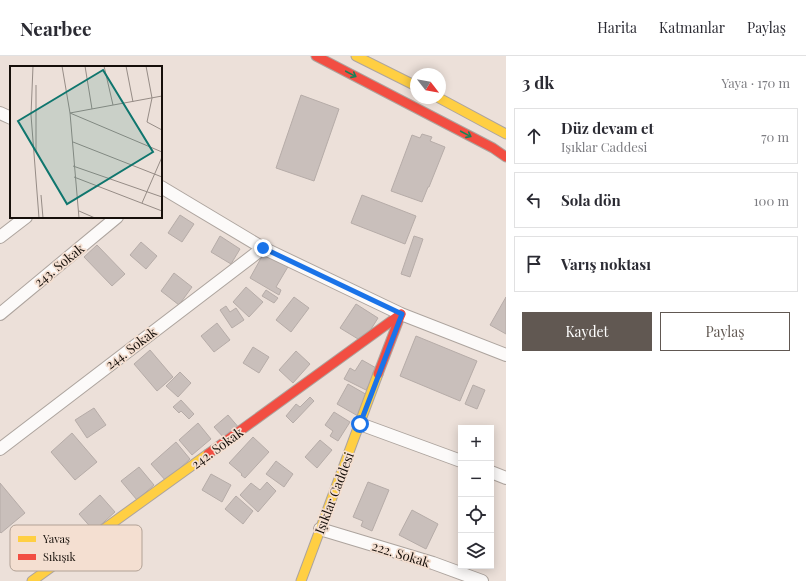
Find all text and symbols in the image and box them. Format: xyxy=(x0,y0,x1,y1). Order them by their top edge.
text: Nearbee xyxy=(20,15,92,41)
text: Harita xyxy=(597,18,637,37)
text: Katmanlar xyxy=(659,18,725,37)
text: Paylaş xyxy=(747,18,786,37)
inset map xyxy=(10,66,162,218)
north arrow xyxy=(410,68,446,104)
one-way arrow xyxy=(345,71,357,78)
text: 3 dk xyxy=(522,71,554,93)
text: Yaya · 170 m xyxy=(721,74,790,91)
text: Düz devam et xyxy=(561,118,654,138)
icon: ahead xyxy=(523,125,545,147)
text: 70 m xyxy=(761,128,789,145)
one-way arrow xyxy=(460,131,472,139)
text: Işıklar Caddesi xyxy=(561,138,647,155)
icon: left xyxy=(523,189,545,211)
text: Sola dön xyxy=(561,190,621,210)
text: 100 m xyxy=(754,192,789,209)
street label: 243. Sokak xyxy=(30,239,88,290)
route end xyxy=(254,239,272,257)
icon: arrive xyxy=(523,253,545,275)
text: Varış noktası xyxy=(561,254,651,274)
button: Kaydet xyxy=(522,312,652,351)
button: Paylaş xyxy=(660,312,790,351)
street label: 244. Sokak xyxy=(102,322,161,373)
route start xyxy=(351,415,369,433)
street label: 242. Sokak xyxy=(187,423,247,472)
map controls xyxy=(458,425,494,569)
button: + xyxy=(458,425,494,461)
street label: Işıklar Caddesi xyxy=(310,449,357,536)
button: − xyxy=(458,461,494,497)
button: locate xyxy=(458,497,494,533)
legend xyxy=(10,525,142,571)
text: Yavaş xyxy=(42,531,70,546)
button: layers xyxy=(458,533,494,569)
street label: 222. Sokak xyxy=(370,537,433,571)
text: Sıkışık xyxy=(43,549,76,564)

